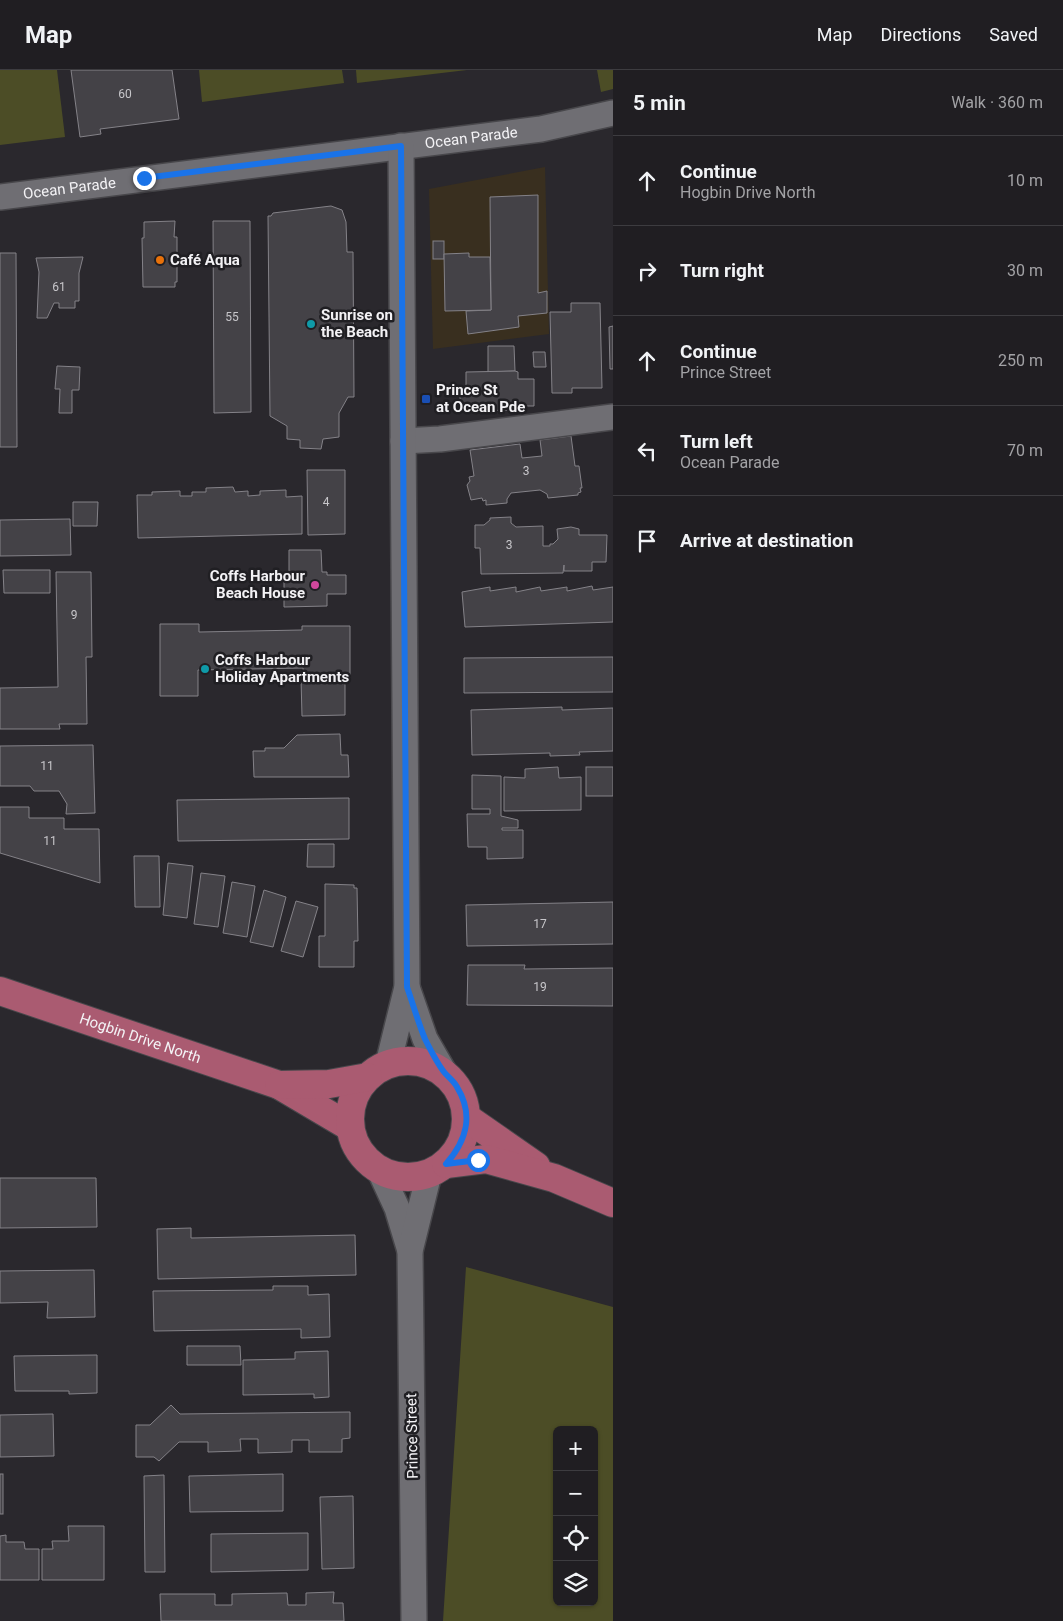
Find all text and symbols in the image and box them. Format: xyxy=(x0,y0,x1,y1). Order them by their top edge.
text: Map xyxy=(25,21,72,49)
text: Map xyxy=(817,24,852,45)
text: Directions xyxy=(880,24,961,45)
text: Saved xyxy=(989,24,1038,45)
house number: 60 xyxy=(118,87,132,101)
text: 5 min xyxy=(633,91,686,115)
text: Walk · 360 m xyxy=(951,93,1043,112)
street label: Ocean Parade xyxy=(424,123,519,153)
text: Continue xyxy=(680,160,757,183)
route end xyxy=(133,167,156,190)
icon: ahead xyxy=(633,167,661,195)
text: 10 m xyxy=(1007,171,1043,190)
street label: Ocean Parade xyxy=(22,174,117,203)
text: Hogbin Drive North xyxy=(680,183,816,202)
place label: Café Aqua xyxy=(170,251,240,269)
marker: Café Aqua xyxy=(154,254,166,266)
icon: right xyxy=(633,257,661,285)
text: Turn right xyxy=(680,259,764,282)
text: 30 m xyxy=(1007,261,1043,280)
house number: 61 xyxy=(52,280,66,294)
place label: Sunrise on the Beach xyxy=(321,306,393,341)
house number: 55 xyxy=(225,310,239,324)
marker: Sunrise on the Beach xyxy=(305,318,317,330)
text: Continue xyxy=(680,340,757,363)
icon: ahead xyxy=(633,347,661,375)
text: 250 m xyxy=(998,351,1043,370)
text: Prince Street xyxy=(680,363,771,382)
place label: Prince St at Ocean Pde xyxy=(436,381,525,416)
marker: Prince St at Ocean Pde xyxy=(420,393,432,405)
text: Turn left xyxy=(680,430,753,453)
icon: left xyxy=(633,437,661,465)
text: 70 m xyxy=(1007,441,1043,460)
text: Ocean Parade xyxy=(680,453,779,472)
house number: 3 xyxy=(523,464,529,478)
house number: 4 xyxy=(323,495,330,509)
icon: arrive xyxy=(633,527,661,555)
text: Arrive at destination xyxy=(680,529,853,552)
house number: 3 xyxy=(506,538,512,552)
place label: Coffs Harbour Beach House xyxy=(210,567,305,602)
marker: Coffs Harbour Beach House xyxy=(309,579,321,591)
house number: 9 xyxy=(71,608,77,622)
place label: Coffs Harbour Holiday Apartments xyxy=(215,651,349,686)
marker: Coffs Harbour Holiday Apartments xyxy=(199,663,211,675)
house number: 11 xyxy=(40,759,54,773)
house number: 11 xyxy=(43,834,57,848)
house number: 17 xyxy=(533,917,547,931)
house number: 19 xyxy=(533,980,547,994)
street label: Hogbin Drive North xyxy=(77,1009,203,1067)
route start xyxy=(467,1149,490,1172)
street label: Prince Street xyxy=(402,1393,422,1479)
map controls xyxy=(553,1426,598,1606)
button: + xyxy=(553,1426,598,1471)
button: − xyxy=(553,1471,598,1516)
button: locate xyxy=(553,1516,598,1561)
button: layers xyxy=(553,1561,598,1606)

